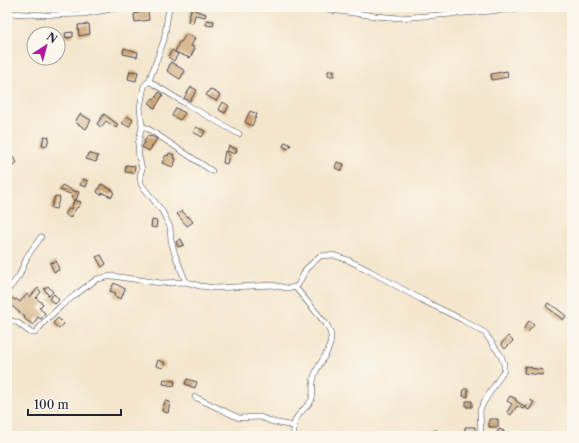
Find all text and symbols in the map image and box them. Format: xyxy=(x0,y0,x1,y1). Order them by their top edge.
north arrow xyxy=(26,26,66,66)
text: N xyxy=(44,29,60,47)
scale bar xyxy=(28,391,121,417)
text: 100 m xyxy=(34,397,69,412)

